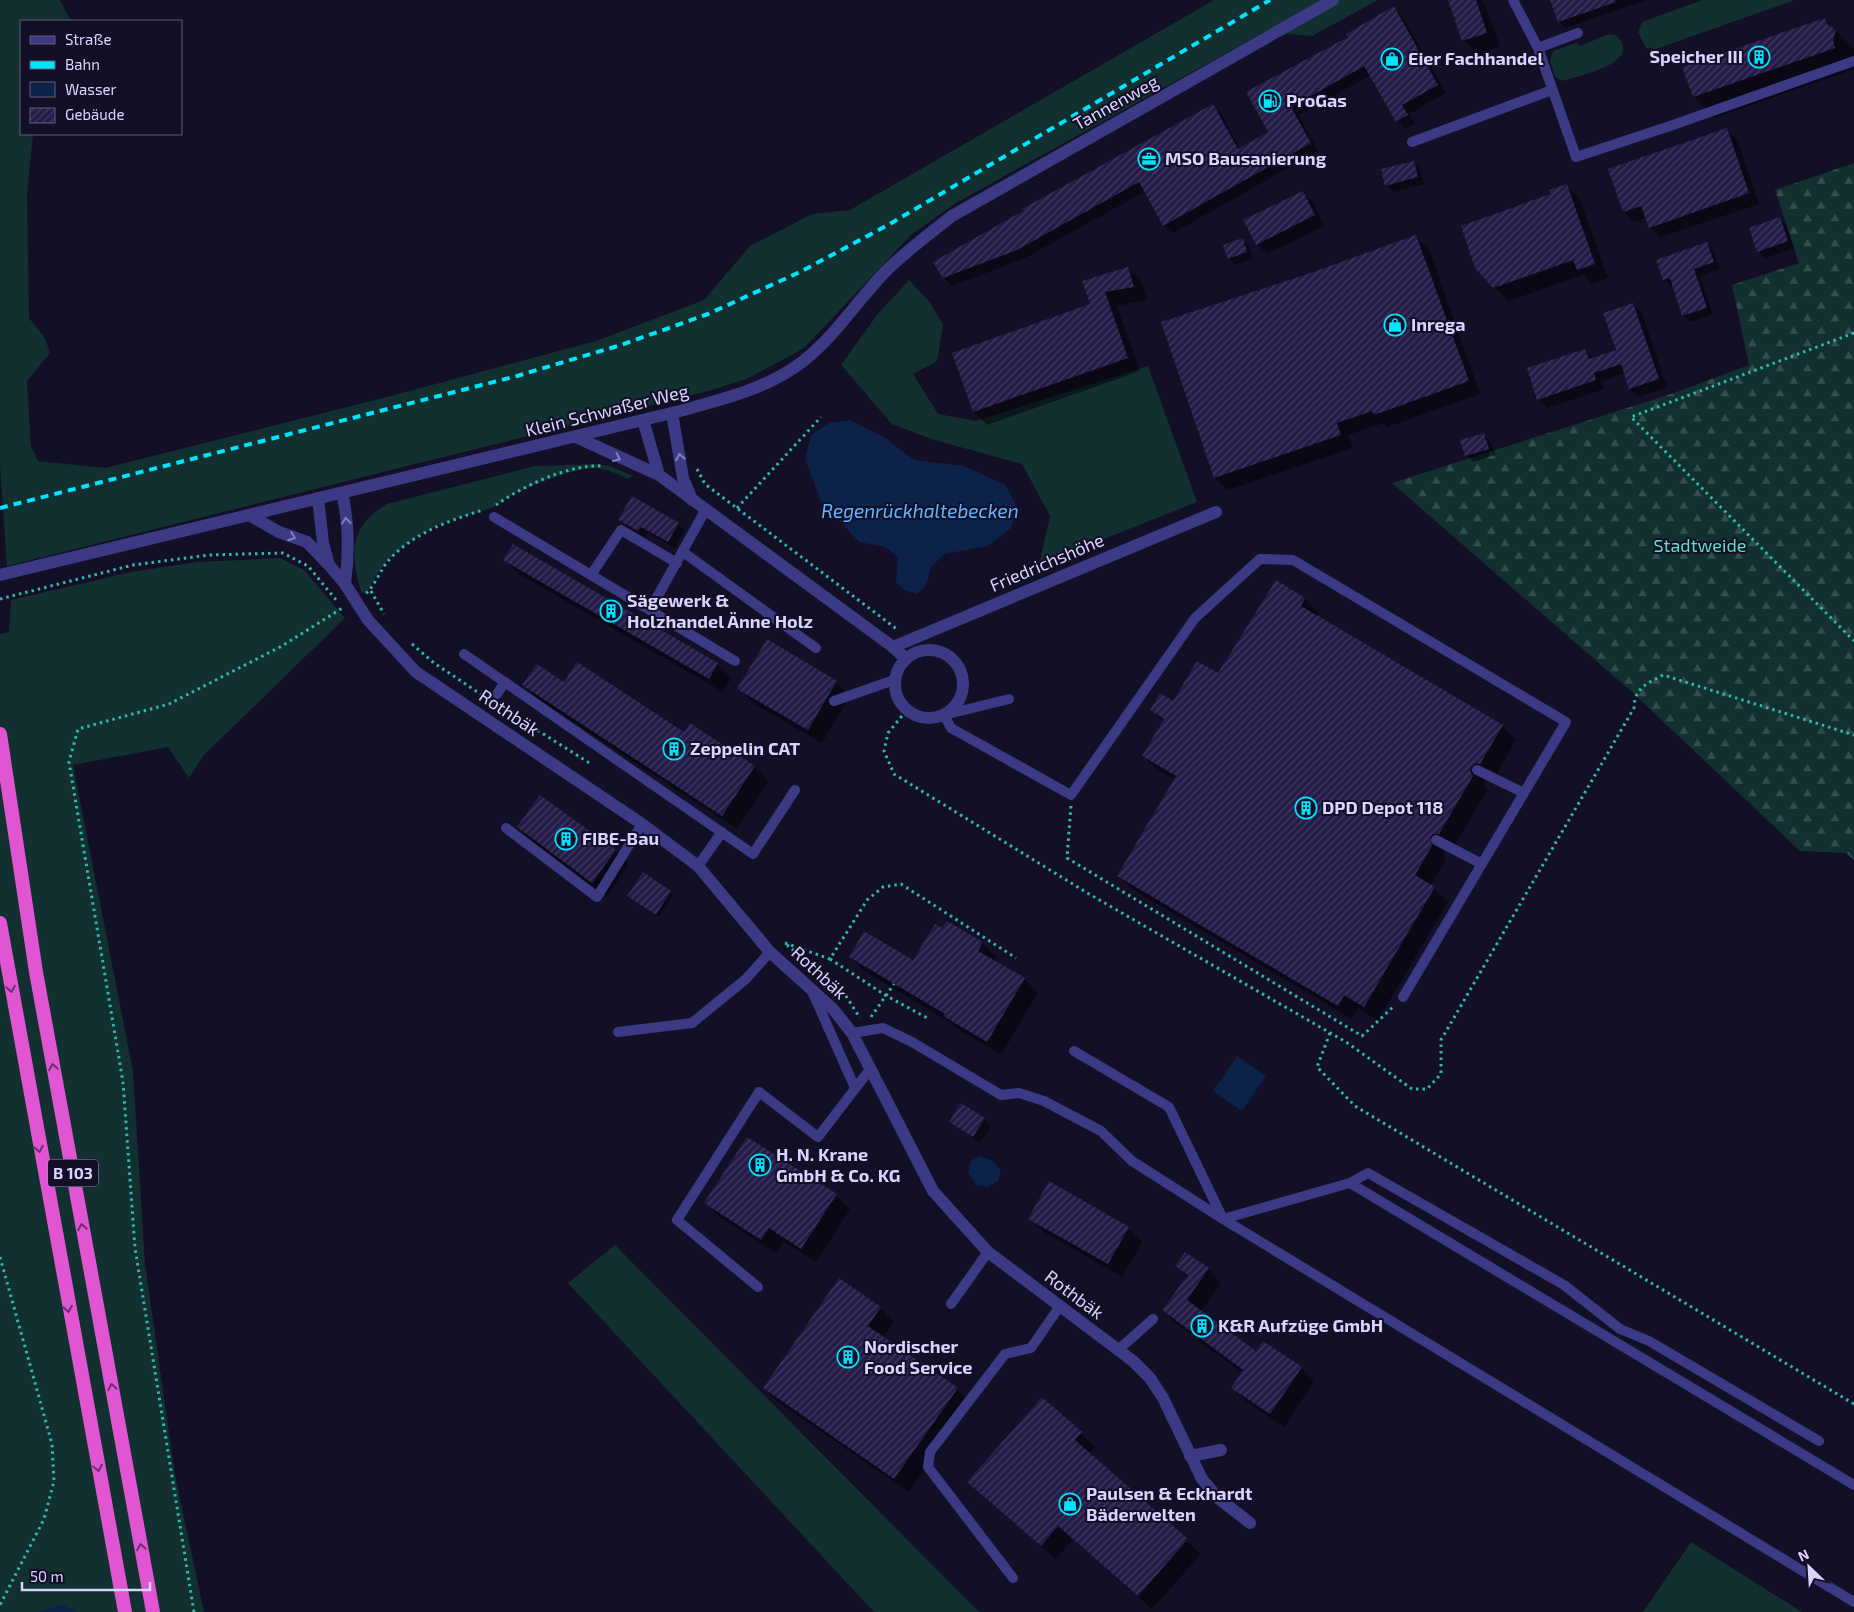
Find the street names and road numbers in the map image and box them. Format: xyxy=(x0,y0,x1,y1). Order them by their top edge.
street label: Tannenweg xyxy=(1069,70,1162,135)
street label: Klein Schwaßer Weg xyxy=(523,379,691,441)
street label: Friedrichshöhe xyxy=(986,528,1107,596)
street label: Rothbäk xyxy=(475,684,544,740)
street label: Rothbäk xyxy=(787,941,852,1003)
road number: B 103 xyxy=(48,1160,98,1186)
street label: Rothbäk xyxy=(1041,1265,1108,1323)

